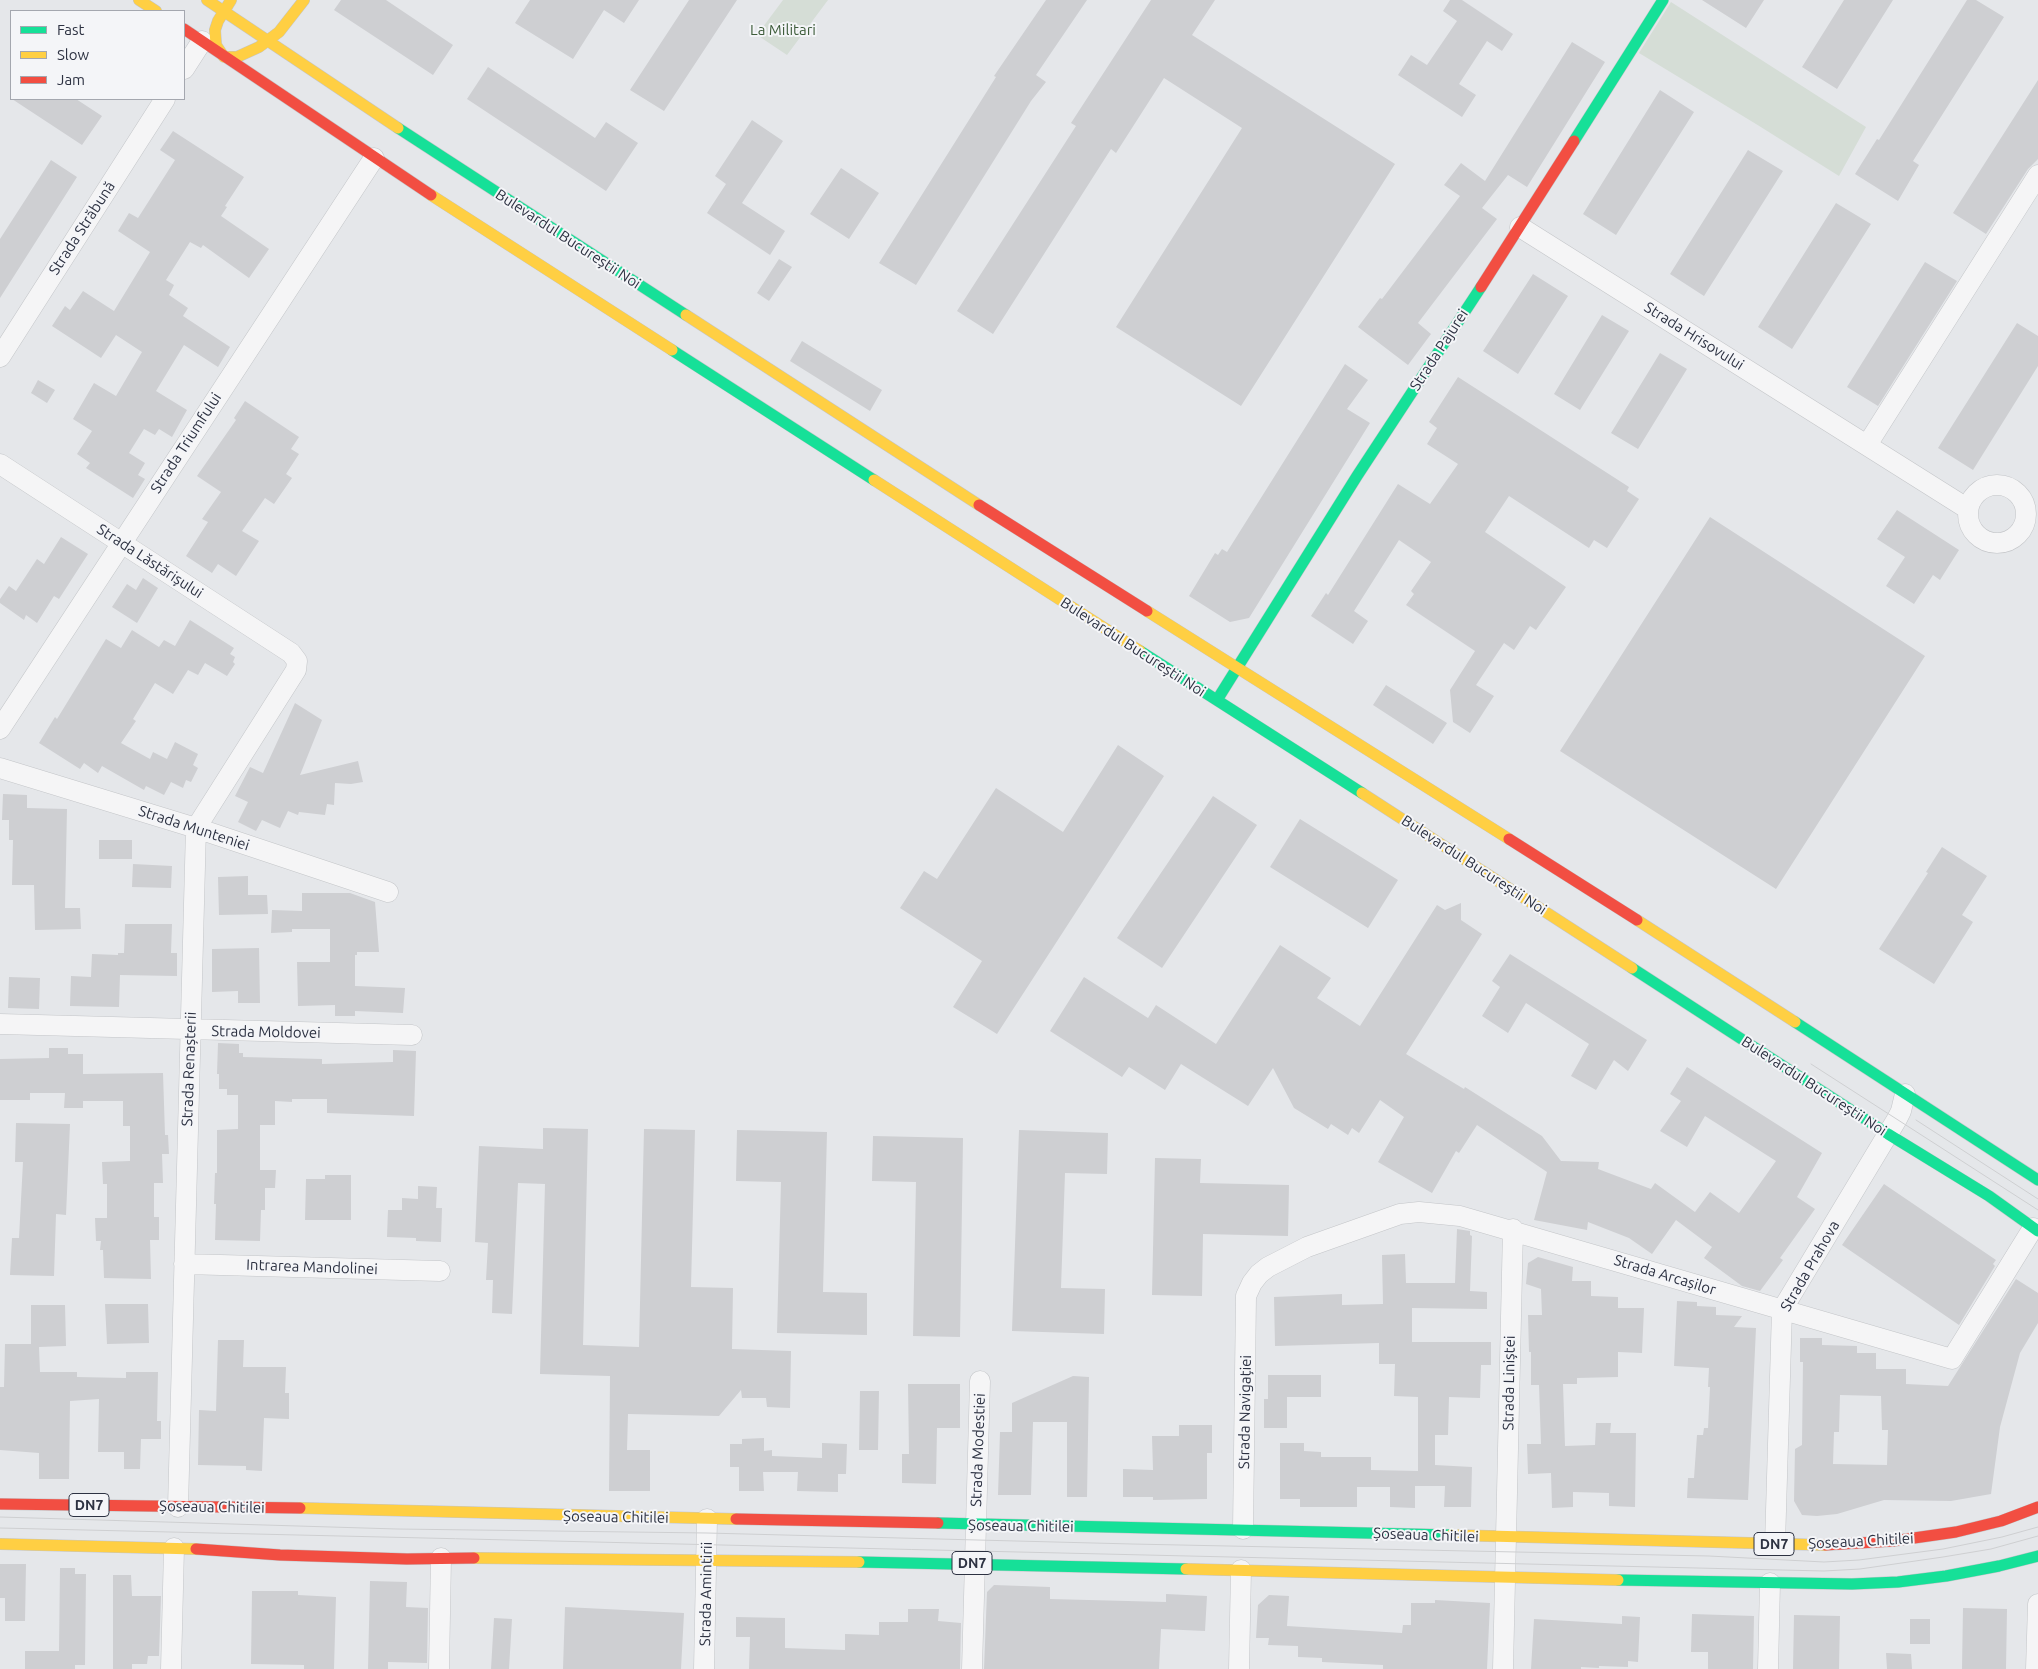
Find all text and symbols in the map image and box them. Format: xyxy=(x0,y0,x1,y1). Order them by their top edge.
legend xyxy=(10,10,185,100)
text: Fast xyxy=(57,21,84,38)
park label: La Militari xyxy=(750,21,816,39)
text: Slow xyxy=(57,46,89,63)
text: Jam xyxy=(57,71,85,88)
street label: Strada Străbună xyxy=(45,178,119,278)
street label: Bulevardul Bucureștii Noi xyxy=(492,185,644,293)
street label: Strada Hrisovului xyxy=(1641,298,1747,374)
street label: Strada Pajurei xyxy=(1406,306,1472,394)
street label: Strada Triumfului xyxy=(147,389,225,497)
street label: Strada Lăstărișului xyxy=(94,520,206,602)
street label: Bulevardul Bucureștii Noi xyxy=(1057,593,1209,701)
street label: Strada Munteniei xyxy=(136,802,252,854)
street label: Bulevardul Bucureștii Noi xyxy=(1398,811,1550,919)
street label: Strada Renașterii xyxy=(178,1011,200,1127)
street label: Strada Moldovei xyxy=(211,1022,321,1042)
street label: Bulevardul Bucureștii Noi xyxy=(1738,1032,1890,1140)
street label: Strada Prahova xyxy=(1777,1217,1843,1315)
street label: Strada Arcașilor xyxy=(1612,1251,1718,1299)
street label: Intrarea Mandolinei xyxy=(246,1256,378,1278)
street label: Strada Liniștei xyxy=(1499,1335,1519,1431)
street label: Strada Navigației xyxy=(1235,1355,1255,1469)
street label: Strada Modestiei xyxy=(967,1393,989,1507)
road number: DN7 xyxy=(69,1494,109,1516)
street label: Șoseaua Chitilei xyxy=(159,1497,265,1517)
street label: Șoseaua Chitilei xyxy=(563,1507,669,1527)
street label: Șoseaua Chitilei xyxy=(968,1516,1074,1536)
street label: Șoseaua Chitilei xyxy=(1373,1524,1479,1546)
street label: Șoseaua Chitilei xyxy=(1808,1529,1914,1553)
road number: DN7 xyxy=(1754,1532,1794,1556)
street label: Strada Amintirii xyxy=(696,1542,716,1646)
road number: DN7 xyxy=(952,1552,992,1575)

